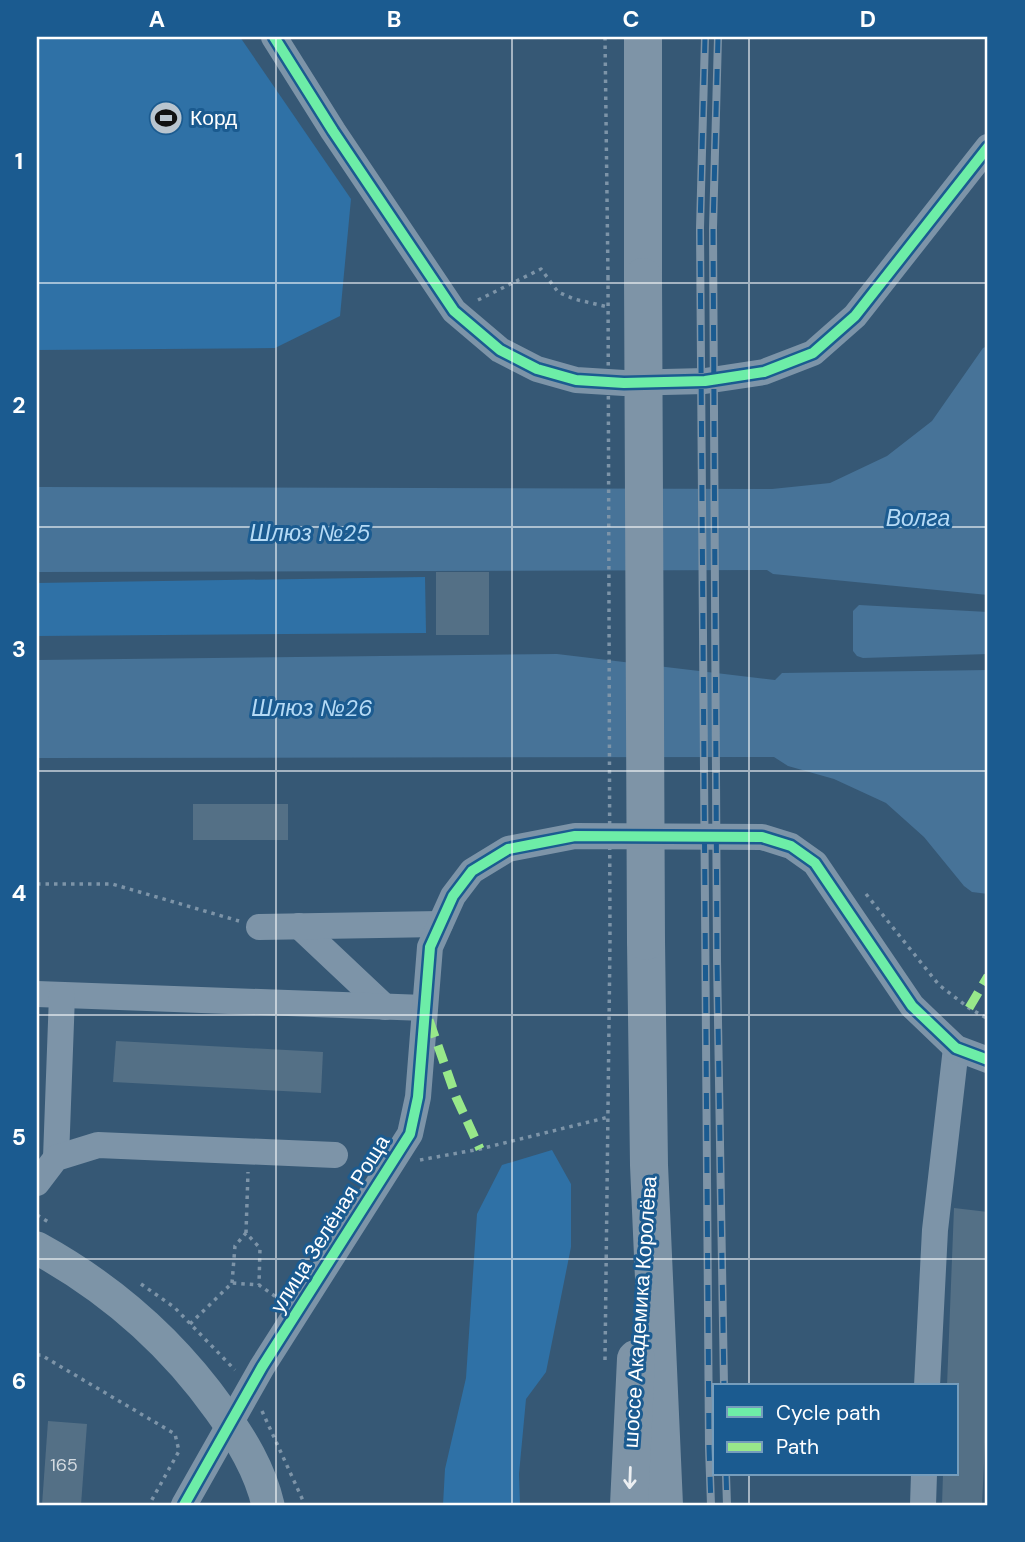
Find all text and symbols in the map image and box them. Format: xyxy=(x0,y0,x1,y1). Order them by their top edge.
text: A xyxy=(149,4,165,34)
text: B xyxy=(387,4,401,34)
text: C xyxy=(623,4,639,34)
text: D xyxy=(860,4,876,34)
sports icon: Корд xyxy=(147,99,185,137)
place label: Корд xyxy=(190,104,237,132)
text: 1 xyxy=(15,146,23,176)
text: 2 xyxy=(12,390,26,420)
water label: Волга xyxy=(886,503,950,533)
water label: Шлюз №25 xyxy=(250,518,370,548)
text: 3 xyxy=(12,634,26,664)
water label: Шлюз №26 xyxy=(251,693,373,723)
text: 4 xyxy=(12,878,27,908)
text: 5 xyxy=(12,1122,26,1152)
street label: улица Зелёная Роща xyxy=(264,1129,396,1318)
street label: шоссе Академика Королёва xyxy=(617,1175,663,1449)
text: 6 xyxy=(12,1366,26,1396)
legend xyxy=(713,1384,958,1476)
text: Cycle path xyxy=(776,1399,881,1427)
text: Path xyxy=(776,1433,819,1461)
house number: 165 xyxy=(50,1453,78,1477)
one-way arrow xyxy=(623,1466,637,1489)

